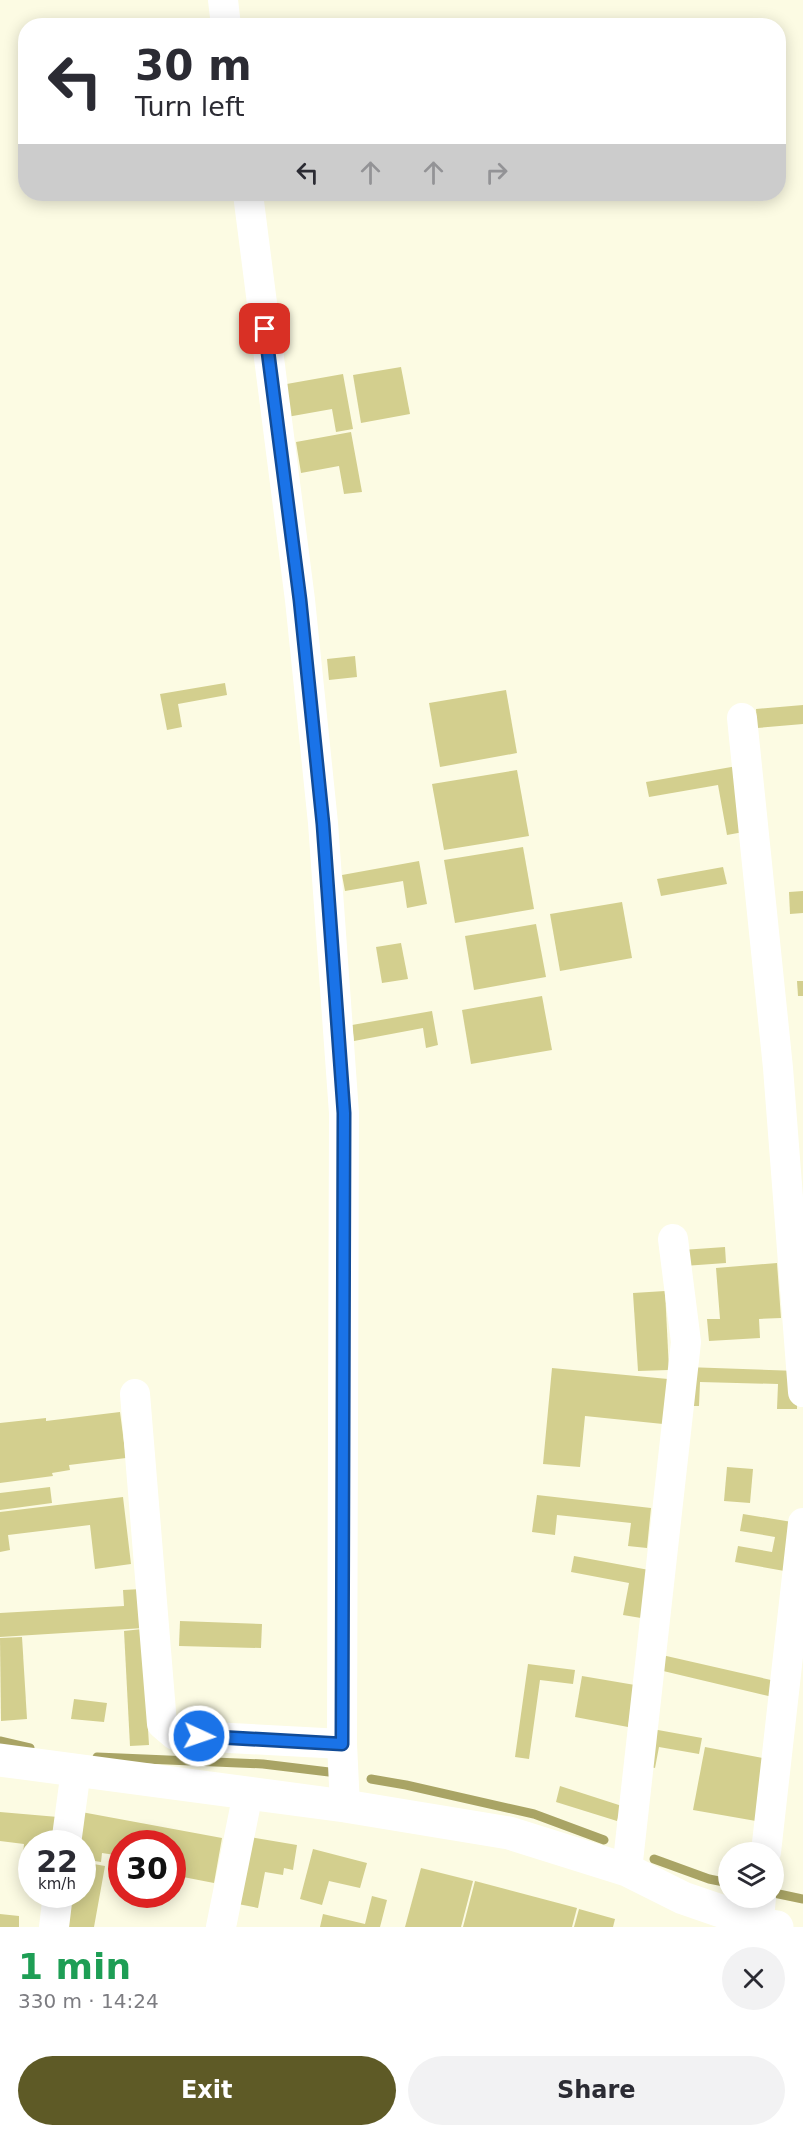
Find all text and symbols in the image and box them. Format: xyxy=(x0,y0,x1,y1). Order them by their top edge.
text: 30 m xyxy=(135,41,252,90)
icon: left xyxy=(36,42,114,120)
text: Turn left xyxy=(135,91,245,122)
icon: left xyxy=(291,156,324,189)
icon: ahead xyxy=(354,156,387,189)
icon: ahead xyxy=(417,156,450,189)
icon: right xyxy=(480,156,513,189)
pin xyxy=(239,303,290,354)
icon: arrive xyxy=(248,312,281,345)
position arrow xyxy=(167,1704,231,1768)
speed limit sign: 30 xyxy=(108,1830,186,1908)
map controls xyxy=(718,1842,784,1908)
button: layers xyxy=(718,1842,784,1908)
text: 22 xyxy=(36,1844,78,1879)
text: km/h xyxy=(38,1875,76,1893)
text: 1 min xyxy=(18,1946,131,1987)
button: close xyxy=(722,1947,785,2010)
text: 330 m · 14:24 xyxy=(18,1989,159,2013)
button: Exit xyxy=(18,2056,396,2125)
button: Share xyxy=(408,2056,785,2125)

